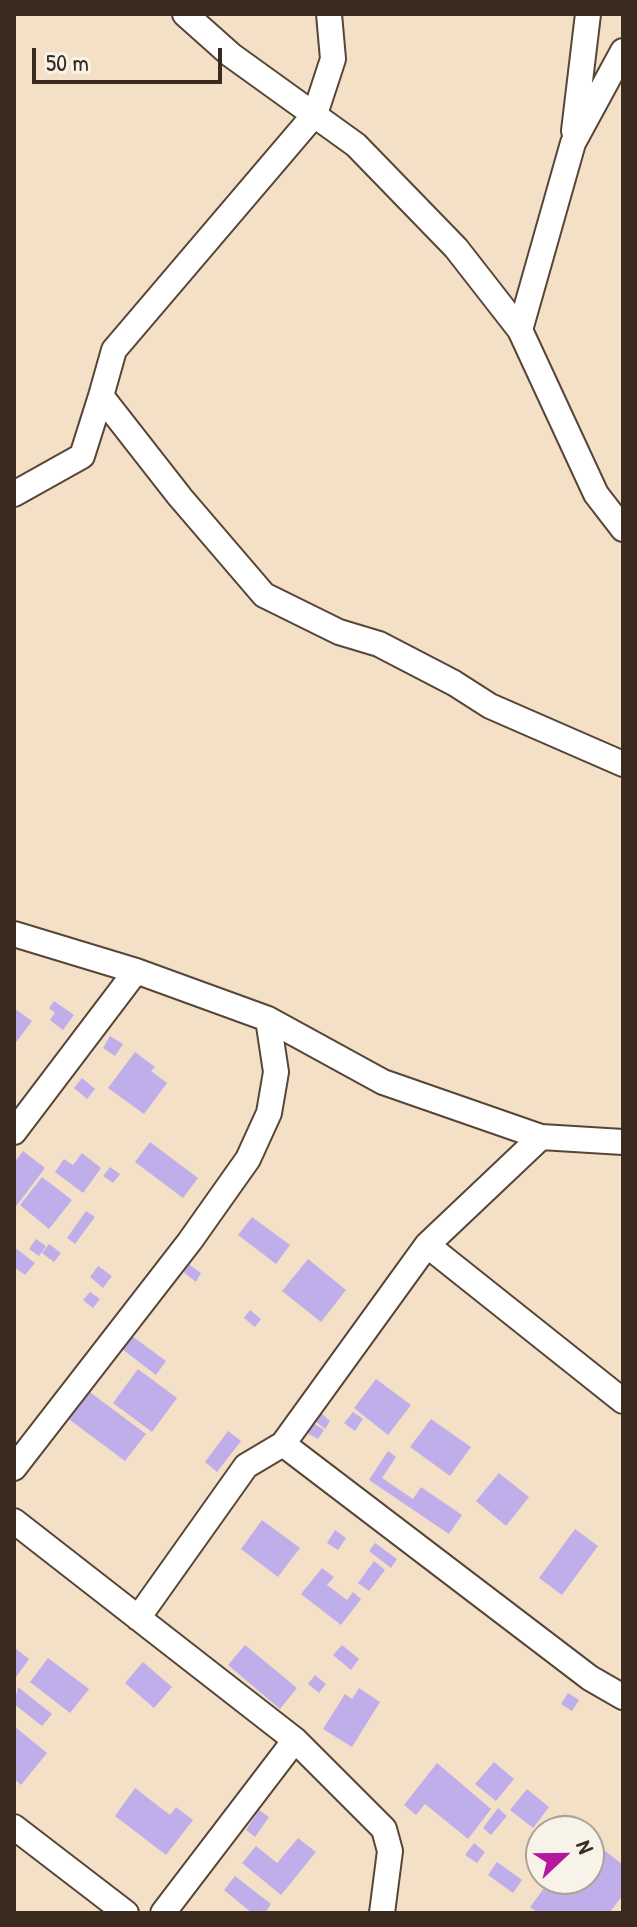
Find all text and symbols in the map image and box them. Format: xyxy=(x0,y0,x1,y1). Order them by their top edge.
scale bar xyxy=(36,32,226,82)
text: 50 m xyxy=(46,46,89,78)
north arrow xyxy=(525,1815,605,1895)
text: N xyxy=(569,1836,602,1858)

